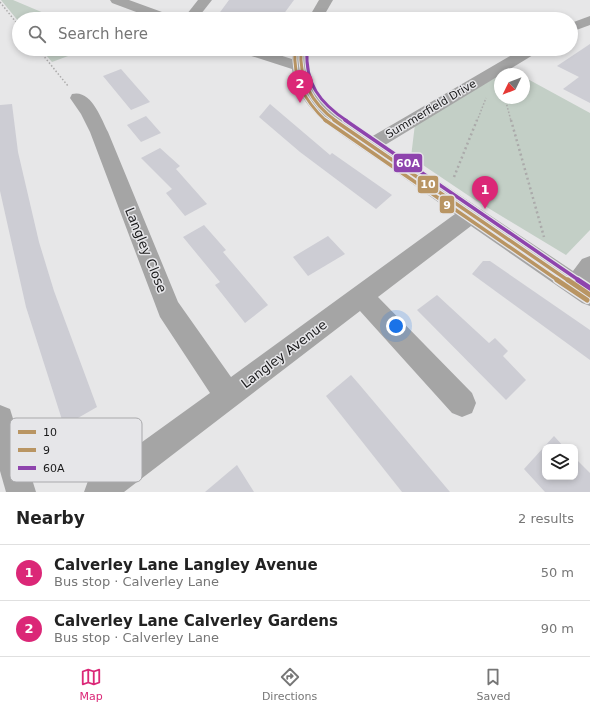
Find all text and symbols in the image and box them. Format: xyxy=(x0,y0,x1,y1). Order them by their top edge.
search box xyxy=(12,12,578,56)
icon: search xyxy=(26,23,48,45)
text: Search here xyxy=(58,25,148,43)
north arrow xyxy=(494,68,530,104)
pin: 2 xyxy=(287,70,313,103)
street label: Summerfield Drive xyxy=(383,77,479,141)
line badge: 60A xyxy=(393,153,423,173)
text: 60A xyxy=(396,157,420,170)
line badge: 10 xyxy=(417,175,439,194)
pin: 1 xyxy=(472,176,498,209)
text: 10 xyxy=(420,178,436,191)
line badge: 9 xyxy=(439,195,455,214)
text: 9 xyxy=(443,199,451,212)
street label: Langley Close xyxy=(122,205,170,295)
your location xyxy=(386,316,406,336)
street label: Langley Avenue xyxy=(238,317,330,391)
legend xyxy=(10,418,142,482)
text: 10 xyxy=(43,426,57,439)
text: 9 xyxy=(43,444,50,457)
map controls xyxy=(542,444,578,480)
button: layers xyxy=(542,444,578,480)
text: 60A xyxy=(43,462,65,475)
text: Nearby xyxy=(16,508,85,528)
text: 2 results xyxy=(518,511,574,526)
text: Calverley Lane Langley Avenue xyxy=(54,556,318,574)
text: 1 xyxy=(24,565,34,580)
text: 50 m xyxy=(541,565,574,580)
text: Bus stop · Calverley Lane xyxy=(54,574,219,589)
text: Calverley Lane Calverley Gardens xyxy=(54,612,338,630)
text: 2 xyxy=(24,621,34,636)
text: 90 m xyxy=(541,621,574,636)
text: Bus stop · Calverley Lane xyxy=(54,630,219,645)
tab: Map xyxy=(80,666,103,703)
tab: Directions xyxy=(262,666,317,703)
tab: Saved xyxy=(476,666,510,703)

